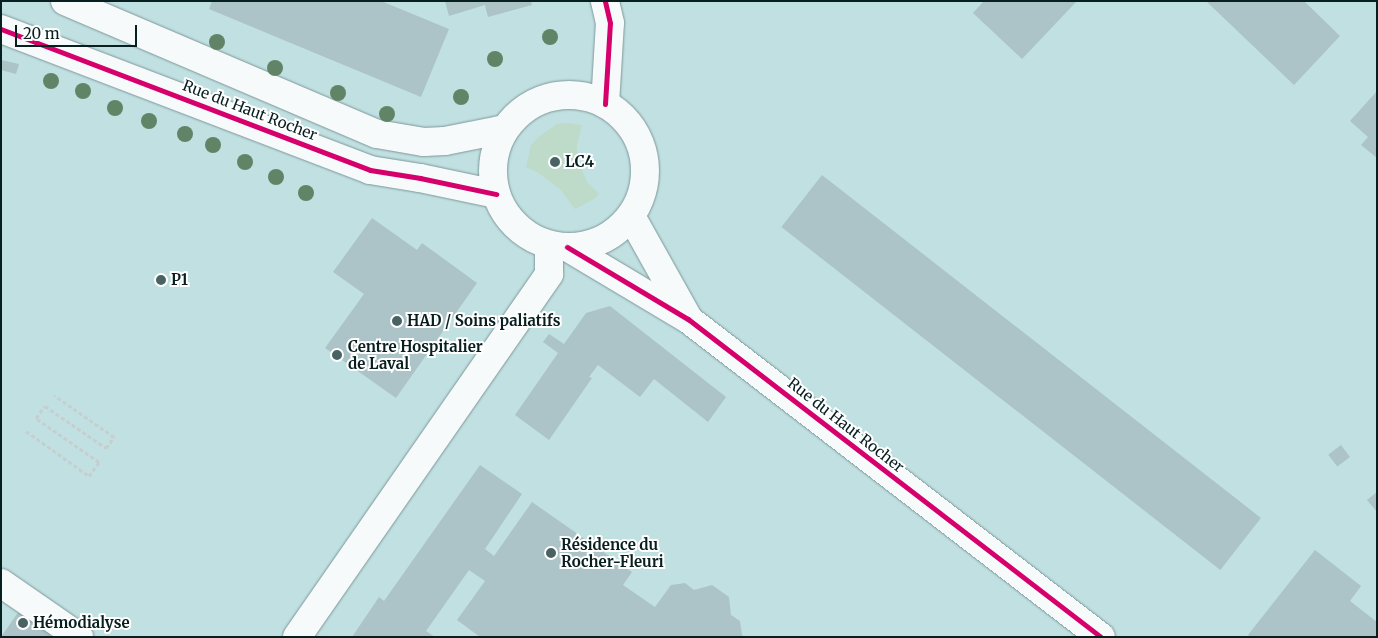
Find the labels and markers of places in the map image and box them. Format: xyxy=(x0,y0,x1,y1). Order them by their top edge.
place label: LC4 xyxy=(565,153,594,171)
marker: LC4 xyxy=(549,156,561,168)
place label: P1 xyxy=(171,271,188,289)
marker: P1 xyxy=(155,274,167,286)
place label: HAD / Soins paliatifs xyxy=(407,312,560,330)
marker: HAD / Soins paliatifs xyxy=(391,315,403,327)
place label: Centre Hospitalier de Laval xyxy=(348,337,483,372)
marker: Centre Hospitalier de Laval xyxy=(330,348,344,362)
place label: Résidence du Rocher-Fleuri xyxy=(561,535,664,570)
marker: Résidence du Rocher-Fleuri xyxy=(545,547,557,559)
place label: Hémodialyse xyxy=(33,614,130,632)
marker: Hémodialyse xyxy=(17,617,29,629)

